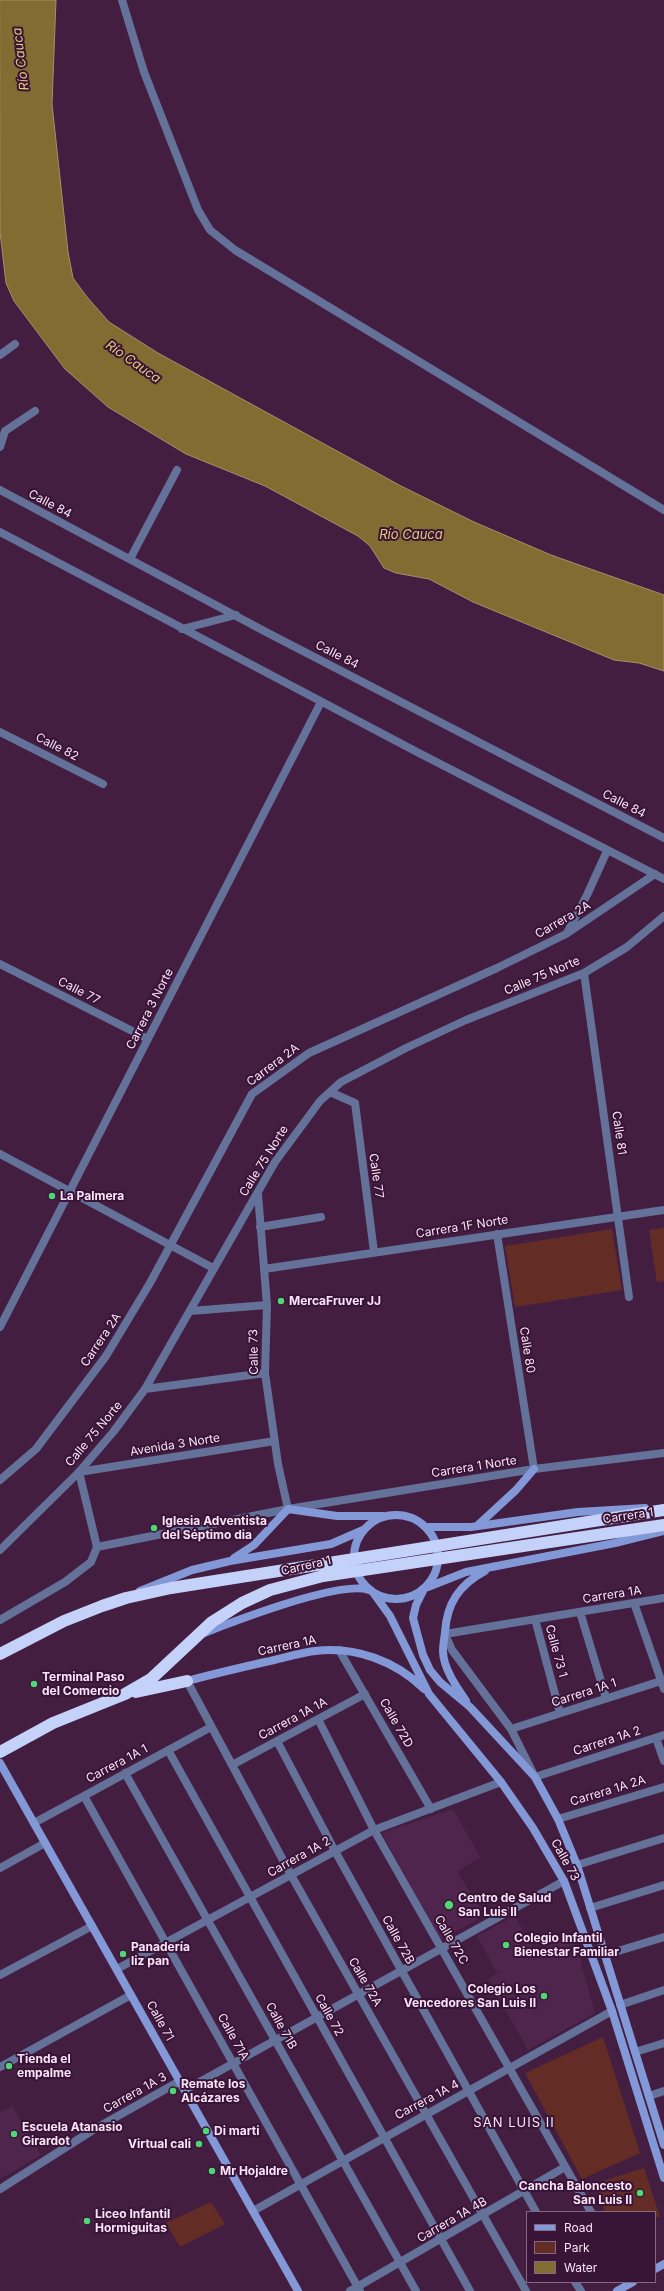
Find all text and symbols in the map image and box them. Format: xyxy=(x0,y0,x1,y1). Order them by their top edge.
water label: Río Cauca xyxy=(9,27,33,91)
water label: Río Cauca xyxy=(102,337,164,387)
street label: Calle 84 xyxy=(26,487,74,521)
water label: Río Cauca xyxy=(379,527,443,543)
street label: Calle 84 xyxy=(313,638,361,672)
street label: Calle 82 xyxy=(33,730,81,764)
street label: Calle 84 xyxy=(600,787,648,821)
street label: Carrera 2A xyxy=(533,898,593,942)
street label: Calle 75 Norte xyxy=(502,954,582,998)
street label: Carrera 3 Norte xyxy=(123,966,177,1052)
street label: Calle 77 xyxy=(55,974,103,1008)
street label: Carrera 2A xyxy=(244,1041,302,1089)
street label: Calle 81 xyxy=(609,1110,629,1156)
street label: Calle 75 Norte xyxy=(236,1123,292,1199)
street label: Calle 77 xyxy=(366,1152,386,1200)
place label: La Palmera xyxy=(60,1189,124,1203)
marker: La Palmera xyxy=(47,1191,57,1201)
street label: Carrera 1F Norte xyxy=(415,1213,509,1241)
place label: MercaFruver JJ xyxy=(289,1294,381,1308)
marker: MercaFruver JJ xyxy=(276,1296,286,1306)
street label: Carrera 2A xyxy=(78,1310,124,1370)
street label: Calle 80 xyxy=(516,1326,538,1374)
street label: Calle 73 xyxy=(246,1329,262,1375)
street label: Calle 75 Norte xyxy=(63,1398,125,1470)
street label: Avenida 3 Norte xyxy=(129,1431,221,1459)
street label: Carrera 1 Norte xyxy=(430,1453,518,1481)
street label: Carrera 1 xyxy=(602,1505,654,1527)
place label: Iglesia Adventista del Séptimo dia xyxy=(162,1514,267,1542)
marker: Iglesia Adventista del Séptimo dia xyxy=(149,1523,159,1533)
street label: Carrera 1 xyxy=(280,1553,332,1579)
street label: Carrera 1A xyxy=(582,1583,642,1607)
street label: Calle 73 1 xyxy=(542,1623,570,1679)
street label: Carrera 1A xyxy=(256,1633,318,1659)
place label: Terminal Paso del Comercio xyxy=(42,1670,125,1698)
street label: Carrera 1A 1 xyxy=(550,1676,618,1710)
marker: Terminal Paso del Comercio xyxy=(29,1679,39,1689)
street label: Carrera 1A 1A xyxy=(256,1695,330,1743)
street label: Calle 72D xyxy=(376,1696,416,1750)
street label: Carrera 1A 2 xyxy=(571,1723,643,1759)
street label: Carrera 1A 1 xyxy=(84,1742,150,1786)
street label: Carrera 1A 2A xyxy=(568,1773,648,1809)
street label: Carrera 1A 2 xyxy=(265,1834,333,1880)
street label: Calle 73 xyxy=(548,1837,582,1883)
place label: Centro de Salud San Luis II xyxy=(458,1891,551,1919)
marker: Centro de Salud San Luis II xyxy=(443,1899,455,1911)
street label: Calle 72B xyxy=(379,1913,417,1967)
street label: Calle 72C xyxy=(431,1913,471,1967)
place label: Colegio Infantil Bienestar Familiar xyxy=(514,1931,619,1959)
place label: Panadería liz pan xyxy=(131,1940,190,1968)
marker: Colegio Infantil Bienestar Familiar xyxy=(501,1940,511,1950)
marker: Panadería liz pan xyxy=(118,1949,128,1959)
street label: Calle 72A xyxy=(345,1955,385,2009)
place label: Colegio Los Vencedores San Luis II xyxy=(404,1982,536,2010)
street label: Calle 72 xyxy=(312,1991,346,2039)
marker: Colegio Los Vencedores San Luis II xyxy=(539,1991,549,2001)
street label: Calle 71 xyxy=(143,1999,177,2043)
street label: Calle 71B xyxy=(262,2000,300,2052)
street label: Calle 71A xyxy=(214,2011,252,2063)
place label: Tienda el empalme xyxy=(17,2052,71,2080)
marker: Tienda el empalme xyxy=(4,2061,14,2071)
street label: Carrera 1A 3 xyxy=(101,2070,169,2116)
place label: Remate los Alcázares xyxy=(181,2077,245,2105)
street label: Carrera 1A 4 xyxy=(393,2077,461,2123)
marker: Remate los Alcázares xyxy=(168,2086,178,2096)
district label: SAN LUIS II xyxy=(473,2115,555,2131)
place label: Escuela Atanasio Girardot xyxy=(22,2120,123,2148)
place label: Di marti xyxy=(214,2124,259,2138)
marker: Di marti xyxy=(201,2126,211,2136)
marker: Escuela Atanasio Girardot xyxy=(9,2129,19,2139)
place label: Virtual cali xyxy=(128,2137,191,2151)
marker: Virtual cali xyxy=(194,2139,204,2149)
place label: Mr Hojaldre xyxy=(220,2164,288,2178)
marker: Mr Hojaldre xyxy=(207,2166,217,2176)
place label: Cancha Baloncesto San Luis II xyxy=(519,2179,632,2207)
marker: Cancha Baloncesto San Luis II xyxy=(635,2188,645,2198)
street label: Carrera 1A 4B xyxy=(414,2194,490,2246)
place label: Liceo Infantil Hormiguitas xyxy=(95,2207,170,2235)
legend xyxy=(526,2211,656,2283)
marker: Liceo Infantil Hormiguitas xyxy=(82,2216,92,2226)
text: Road xyxy=(564,2220,593,2235)
text: Park xyxy=(564,2240,590,2255)
text: Water xyxy=(564,2260,597,2275)

